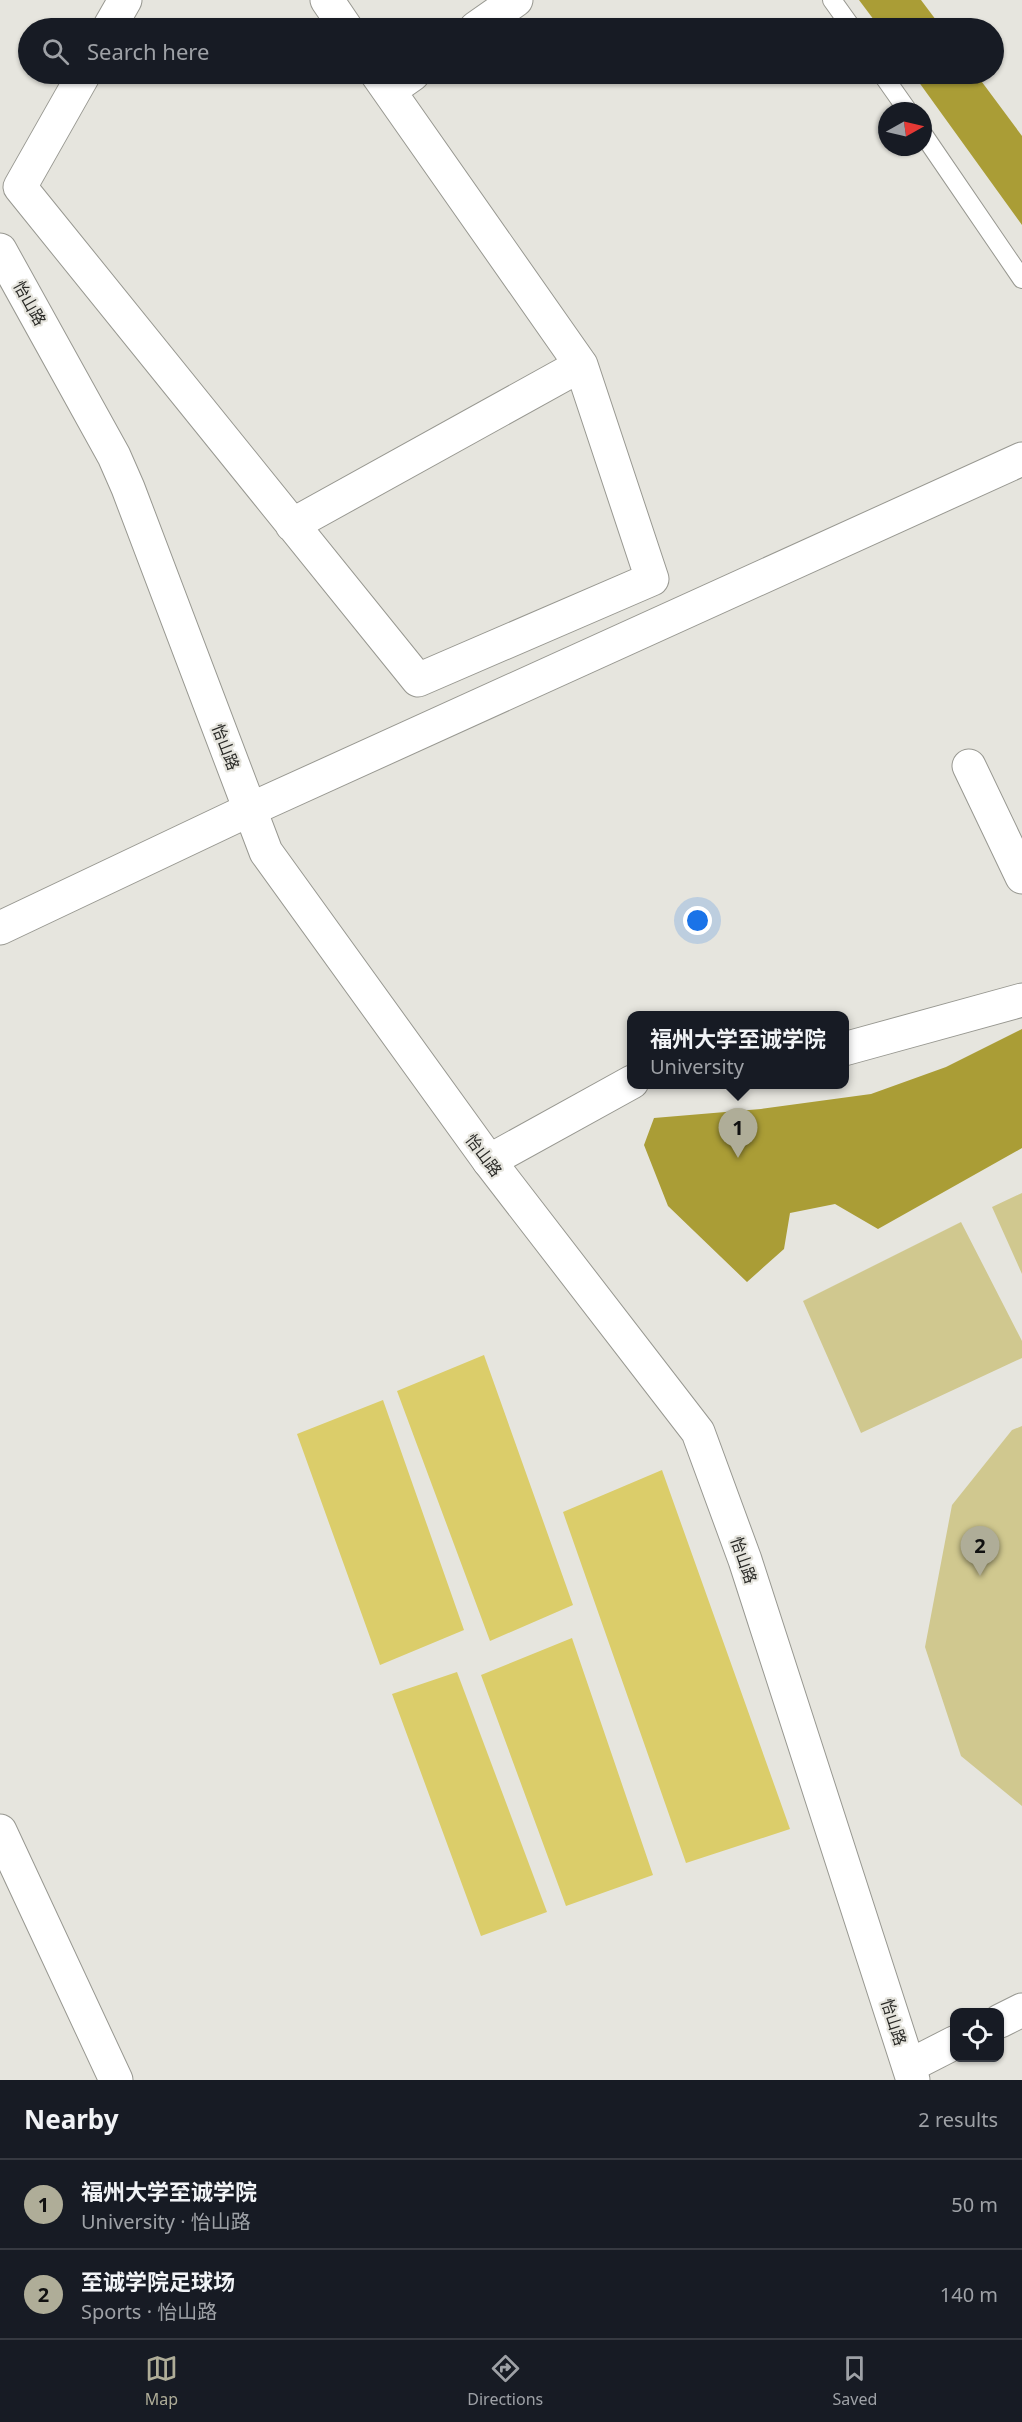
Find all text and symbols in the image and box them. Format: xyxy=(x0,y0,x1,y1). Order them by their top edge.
search box xyxy=(18,18,1004,84)
icon: search xyxy=(39,35,72,68)
text: Search here xyxy=(87,36,209,66)
north arrow xyxy=(878,102,932,156)
street label: 怡山路 xyxy=(9,277,51,329)
street label: 怡山路 xyxy=(207,721,245,773)
your location xyxy=(683,906,712,935)
popup xyxy=(627,1011,849,1089)
text: 福州大学至诚学院 xyxy=(650,1023,826,1053)
text: University xyxy=(650,1053,744,1080)
pin: 1 xyxy=(718,1108,758,1158)
street label: 怡山路 xyxy=(461,1129,507,1181)
pin: 2 xyxy=(960,1526,1000,1576)
street label: 怡山路 xyxy=(726,1534,762,1586)
street label: 怡山路 xyxy=(876,1996,912,2048)
map controls xyxy=(950,2008,1004,2062)
button: locate xyxy=(950,2008,1004,2062)
text: Nearby xyxy=(24,2101,119,2137)
text: 2 results xyxy=(918,2106,998,2133)
text: 福州大学至诚学院 xyxy=(81,2176,257,2206)
text: 1 xyxy=(38,2191,49,2218)
text: 50 m xyxy=(951,2191,998,2218)
text: University · 怡山路 xyxy=(81,2208,251,2235)
text: 至诚学院足球场 xyxy=(81,2266,235,2296)
text: 2 xyxy=(38,2281,49,2308)
text: 140 m xyxy=(940,2281,998,2308)
text: Sports · 怡山路 xyxy=(81,2298,217,2325)
tab: Map xyxy=(145,2352,178,2410)
tab: Directions xyxy=(467,2352,543,2410)
tab: Saved xyxy=(833,2352,877,2410)

